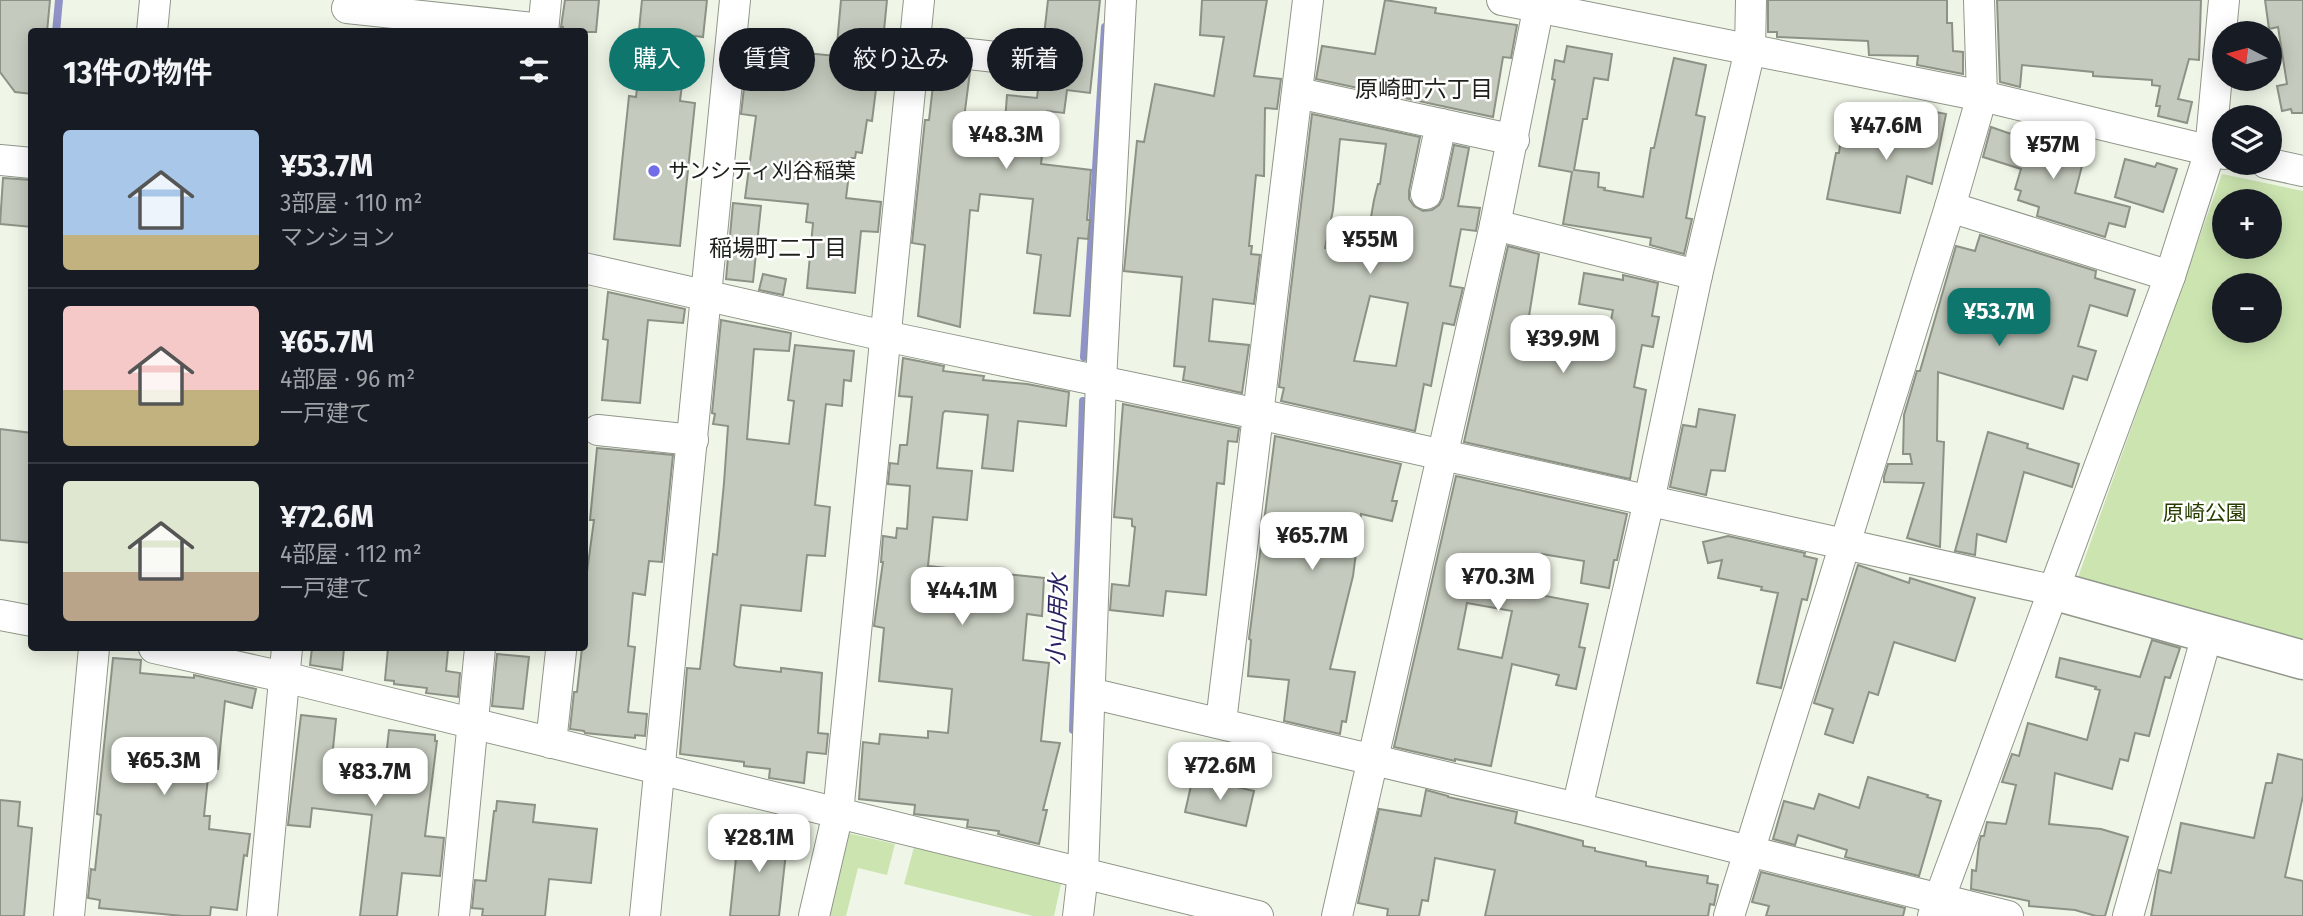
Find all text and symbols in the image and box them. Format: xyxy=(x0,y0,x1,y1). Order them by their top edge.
north arrow xyxy=(2212,21,2282,91)
map controls xyxy=(2212,21,2282,343)
chip: 購入 xyxy=(609,28,705,91)
chip: 賃貸 xyxy=(719,28,815,91)
chip: 絞り込み xyxy=(829,28,973,91)
chip: 新着 xyxy=(987,28,1083,91)
icon: filters xyxy=(515,51,553,89)
text: 13件の物件 xyxy=(63,55,213,91)
district label: 原崎町六丁目 xyxy=(1355,75,1493,103)
pin: ¥47.6M xyxy=(1829,102,1943,162)
button: layers xyxy=(2212,105,2282,175)
pin: ¥48.3M xyxy=(949,111,1063,171)
text: ¥47.6M xyxy=(1850,111,1922,139)
text: ¥48.3M xyxy=(969,120,1043,148)
pin: ¥57M xyxy=(2012,122,2094,181)
text: ¥57M xyxy=(2026,130,2080,158)
text: ¥53.7M xyxy=(280,148,373,184)
icon: home xyxy=(119,158,203,242)
place label: サンシティ刈谷稲葉 xyxy=(668,158,856,184)
marker: サンシティ刈谷稲葉 xyxy=(646,163,662,179)
text: 3部屋 · 110 m² xyxy=(280,189,423,217)
button: + xyxy=(2212,189,2282,259)
pin: ¥55M xyxy=(1329,216,1411,276)
text: マンション xyxy=(280,223,395,251)
text: ¥55M xyxy=(1342,225,1398,253)
district label: 稲場町二丁目 xyxy=(709,234,847,262)
button: − xyxy=(2212,273,2282,343)
pin: ¥53.7M xyxy=(1942,288,2056,348)
text: ¥53.7M xyxy=(1963,297,2035,325)
pin: ¥39.9M xyxy=(1506,316,1620,375)
text: ¥65.7M xyxy=(280,324,374,360)
text: ¥39.9M xyxy=(1526,324,1600,352)
icon: home xyxy=(119,334,203,418)
text: 4部屋 · 96 m² xyxy=(280,365,415,393)
text: 一戸建て xyxy=(280,399,372,427)
text: ¥72.6M xyxy=(280,499,374,535)
park label: 原崎公園 xyxy=(2163,500,2247,526)
icon: home xyxy=(119,509,203,593)
pin: ¥65.7M xyxy=(1255,512,1369,572)
text: ¥65.7M xyxy=(1276,521,1348,549)
text: 4部屋 · 112 m² xyxy=(280,540,422,568)
pin: ¥70.3M xyxy=(1441,554,1555,613)
text: ¥70.3M xyxy=(1462,562,1534,590)
pin: ¥44.1M xyxy=(905,568,1019,627)
water label: 小山用水 xyxy=(1041,571,1073,666)
text: 一戸建て xyxy=(280,574,372,602)
text: ¥44.1M xyxy=(927,576,997,604)
pin: ¥65.3M xyxy=(107,738,221,797)
pin: ¥72.6M xyxy=(1163,742,1277,802)
text: ¥65.3M xyxy=(127,746,201,774)
pin: ¥83.7M xyxy=(318,748,432,808)
text: ¥72.6M xyxy=(1184,751,1256,779)
text: ¥83.7M xyxy=(339,757,411,785)
pin: ¥28.1M xyxy=(702,814,816,874)
text: ¥28.1M xyxy=(724,823,794,851)

